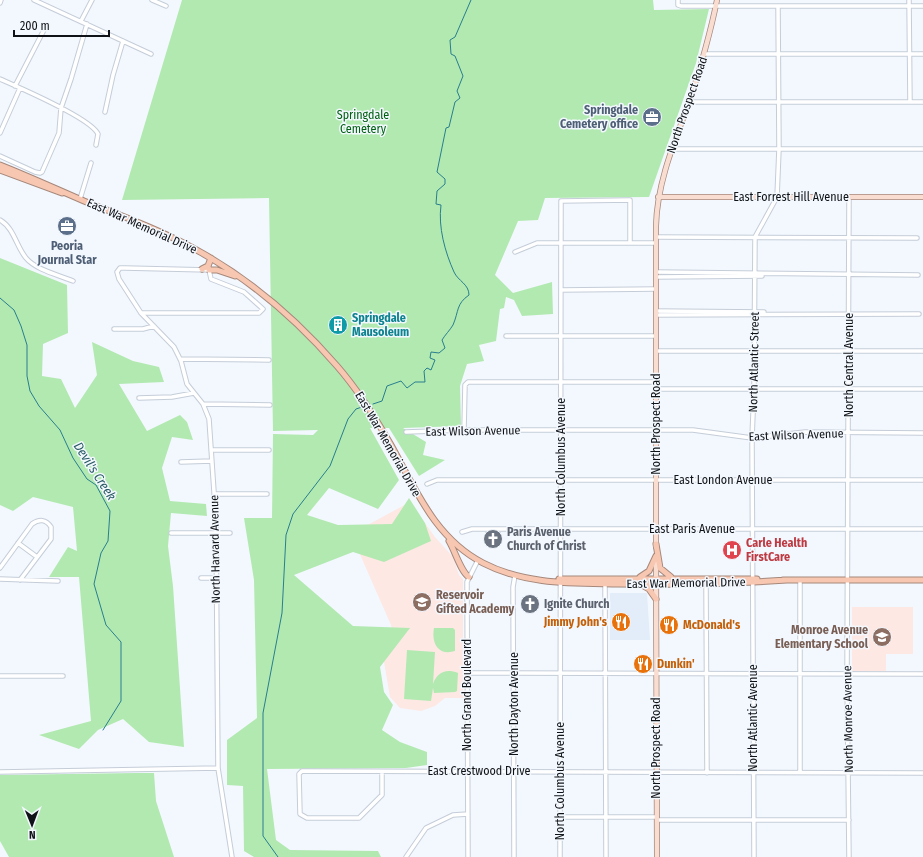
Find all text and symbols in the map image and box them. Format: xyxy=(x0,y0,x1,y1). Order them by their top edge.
scale bar xyxy=(14,12,109,38)
text: 200 m xyxy=(20,19,50,33)
street label: North Prospect Road xyxy=(664,55,710,155)
place label: Springdale Cemetery office xyxy=(560,103,638,131)
office icon: Springdale Cemetery office xyxy=(641,106,663,128)
park label: Springdale Cemetery xyxy=(337,108,389,136)
street label: East Forrest Hill Avenue xyxy=(733,190,849,204)
street label: East War Memorial Drive xyxy=(85,195,199,257)
office icon: Peoria Journal Star xyxy=(56,215,78,237)
place label: Peoria Journal Star xyxy=(36,239,97,267)
place label: Springdale Mausoleum xyxy=(352,311,409,339)
street label: North Atlantic Street xyxy=(746,311,762,412)
street label: North Central Avenue xyxy=(842,313,856,417)
building icon: Springdale Mausoleum xyxy=(327,314,349,336)
street label: North Prospect Road xyxy=(649,373,663,475)
street label: East War Memorial Drive xyxy=(352,389,424,499)
street label: North Columbus Avenue xyxy=(554,398,568,516)
street label: East Wilson Avenue xyxy=(425,423,521,439)
street label: East Wilson Avenue xyxy=(748,426,844,444)
water label: Devil's Creek xyxy=(71,439,120,503)
street label: East London Avenue xyxy=(674,473,772,487)
street label: North Harvard Avenue xyxy=(207,495,223,603)
street label: East Paris Avenue xyxy=(649,522,735,536)
place label: Paris Avenue Church of Christ xyxy=(507,525,587,553)
church icon: Paris Avenue Church of Christ xyxy=(482,528,504,550)
place label: Carle Health FirstCare xyxy=(746,536,807,564)
hospital icon: Carle Health FirstCare xyxy=(721,539,743,561)
street label: East War Memorial Drive xyxy=(626,575,746,591)
place label: Reservoir Gifted Academy xyxy=(436,588,515,616)
school or university icon: Reservoir Gifted Academy xyxy=(411,591,433,613)
church icon: Ignite Church xyxy=(519,593,541,615)
place label: Ignite Church xyxy=(544,597,609,611)
restaurant icon: Jimmy John's xyxy=(610,611,632,633)
restaurant icon: McDonald's xyxy=(658,614,680,636)
place label: Jimmy John's xyxy=(543,615,608,629)
place label: McDonald's xyxy=(683,618,741,632)
place label: Monroe Avenue Elementary School xyxy=(775,623,869,651)
school or university icon: Monroe Avenue Elementary School xyxy=(871,626,893,648)
street label: North Grand Boulevard xyxy=(460,639,474,751)
street label: North Dayton Avenue xyxy=(507,652,521,756)
restaurant icon: Dunkin' xyxy=(632,653,654,675)
place label: Dunkin' xyxy=(657,657,695,671)
street label: North Atlantic Avenue xyxy=(746,664,760,772)
street label: North Monroe Avenue xyxy=(840,665,856,773)
street label: North Prospect Road xyxy=(649,697,663,799)
street label: North Columbus Avenue xyxy=(553,722,567,840)
street label: East Crestwood Drive xyxy=(427,764,531,778)
north arrow xyxy=(12,805,52,845)
text: N xyxy=(29,828,36,841)

